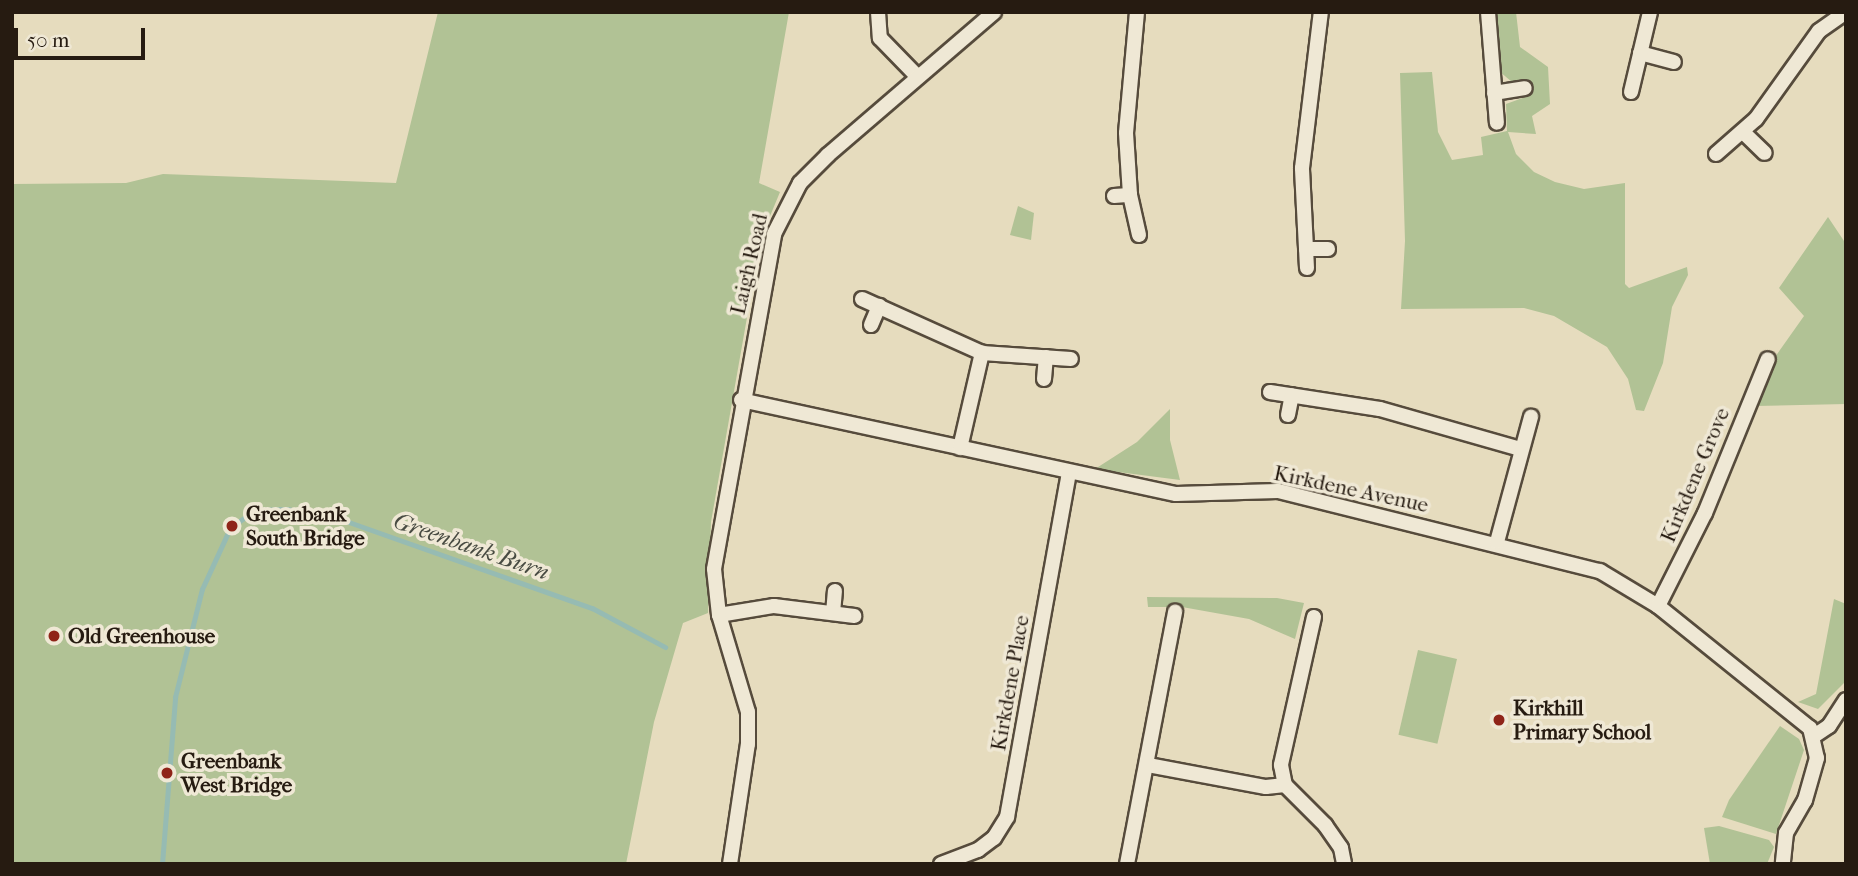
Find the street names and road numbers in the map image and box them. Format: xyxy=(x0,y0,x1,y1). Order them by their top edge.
street label: Laigh Road xyxy=(725,211,773,317)
street label: Kirkdene Grove xyxy=(1655,404,1735,546)
street label: Kirkdene Avenue xyxy=(1271,460,1431,518)
street label: Kirkdene Place xyxy=(986,613,1034,753)

